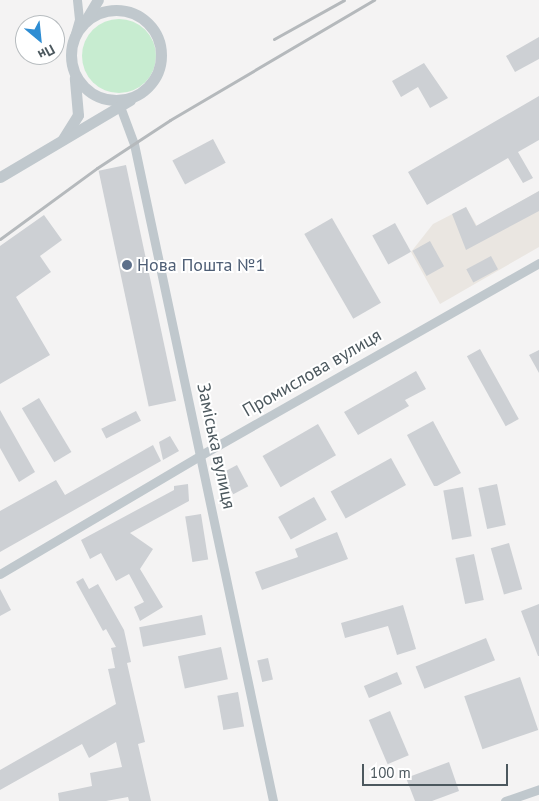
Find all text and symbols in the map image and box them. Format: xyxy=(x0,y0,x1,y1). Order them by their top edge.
north arrow xyxy=(15,15,65,65)
text: Пн xyxy=(35,41,58,64)
place label: Нова Пошта №1 xyxy=(137,254,265,276)
marker: Нова Пошта №1 xyxy=(121,259,133,271)
street label: Промислова вулиця xyxy=(239,324,385,422)
street label: Заміська вулиця xyxy=(192,381,240,511)
scale bar xyxy=(364,754,510,786)
text: 100 m xyxy=(370,763,411,782)

